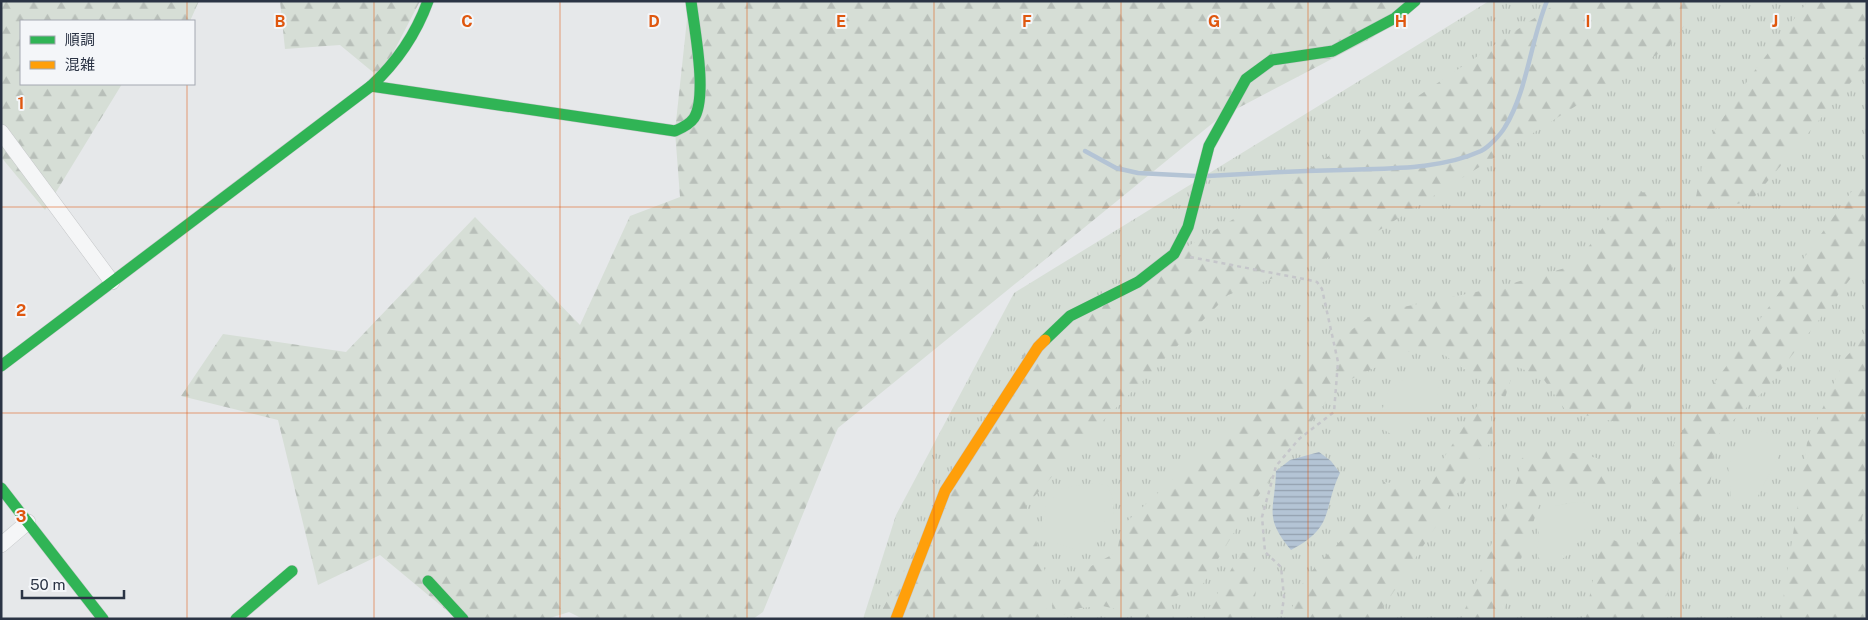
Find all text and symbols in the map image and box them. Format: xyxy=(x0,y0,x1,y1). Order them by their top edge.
text: B xyxy=(275,12,286,31)
text: C xyxy=(461,12,473,31)
text: D xyxy=(648,12,660,31)
text: E xyxy=(836,12,846,31)
text: F xyxy=(1022,12,1032,31)
text: G xyxy=(1208,12,1220,31)
text: H xyxy=(1395,12,1407,31)
text: I xyxy=(1586,12,1590,31)
text: J xyxy=(1772,12,1778,31)
legend xyxy=(20,20,195,85)
text: 順調 xyxy=(65,31,95,48)
text: 混雑 xyxy=(65,56,95,73)
text: 1 xyxy=(18,94,24,113)
text: 2 xyxy=(16,301,26,320)
text: 3 xyxy=(16,507,26,526)
scale bar xyxy=(22,568,125,600)
text: 50 m xyxy=(30,576,65,593)

